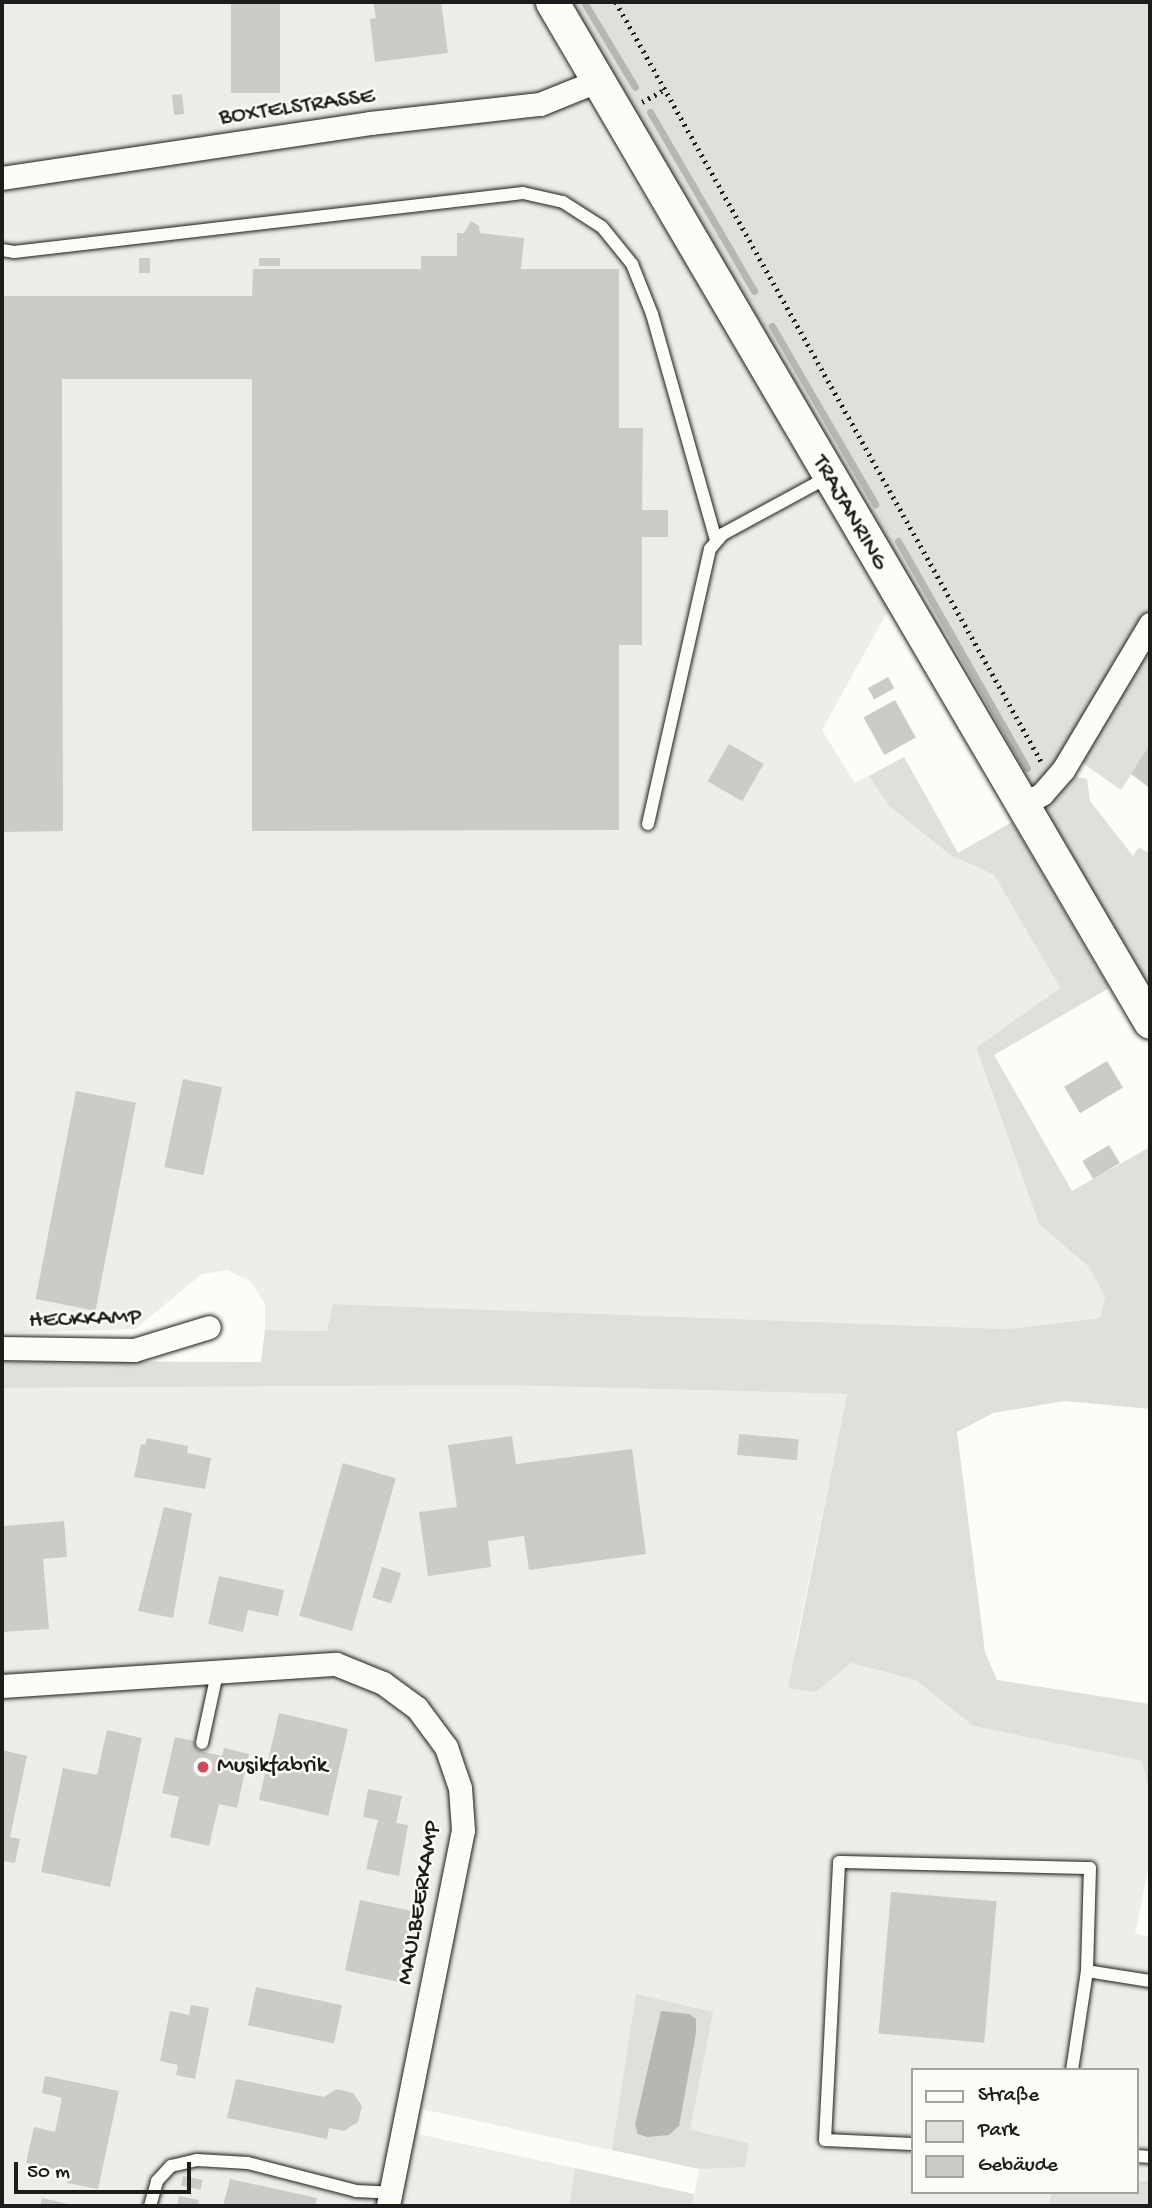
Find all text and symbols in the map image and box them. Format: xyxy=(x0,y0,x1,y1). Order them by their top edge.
street label: BOXTELSTRASSE xyxy=(217,83,377,133)
street label: TRAJANRING xyxy=(805,451,893,575)
street label: HECKKAMP xyxy=(28,1304,142,1336)
place label: Musikfabrik xyxy=(217,1753,327,1781)
marker: Musikfabrik xyxy=(195,1759,211,1775)
street label: MAULBEERKAMP xyxy=(391,1819,449,1987)
legend xyxy=(911,2068,1138,2194)
text: Straße xyxy=(978,2084,1039,2109)
text: Park xyxy=(978,2119,1018,2144)
scale bar xyxy=(18,2148,194,2192)
text: Gebäude xyxy=(978,2154,1058,2179)
text: 50 m xyxy=(27,2161,70,2186)

